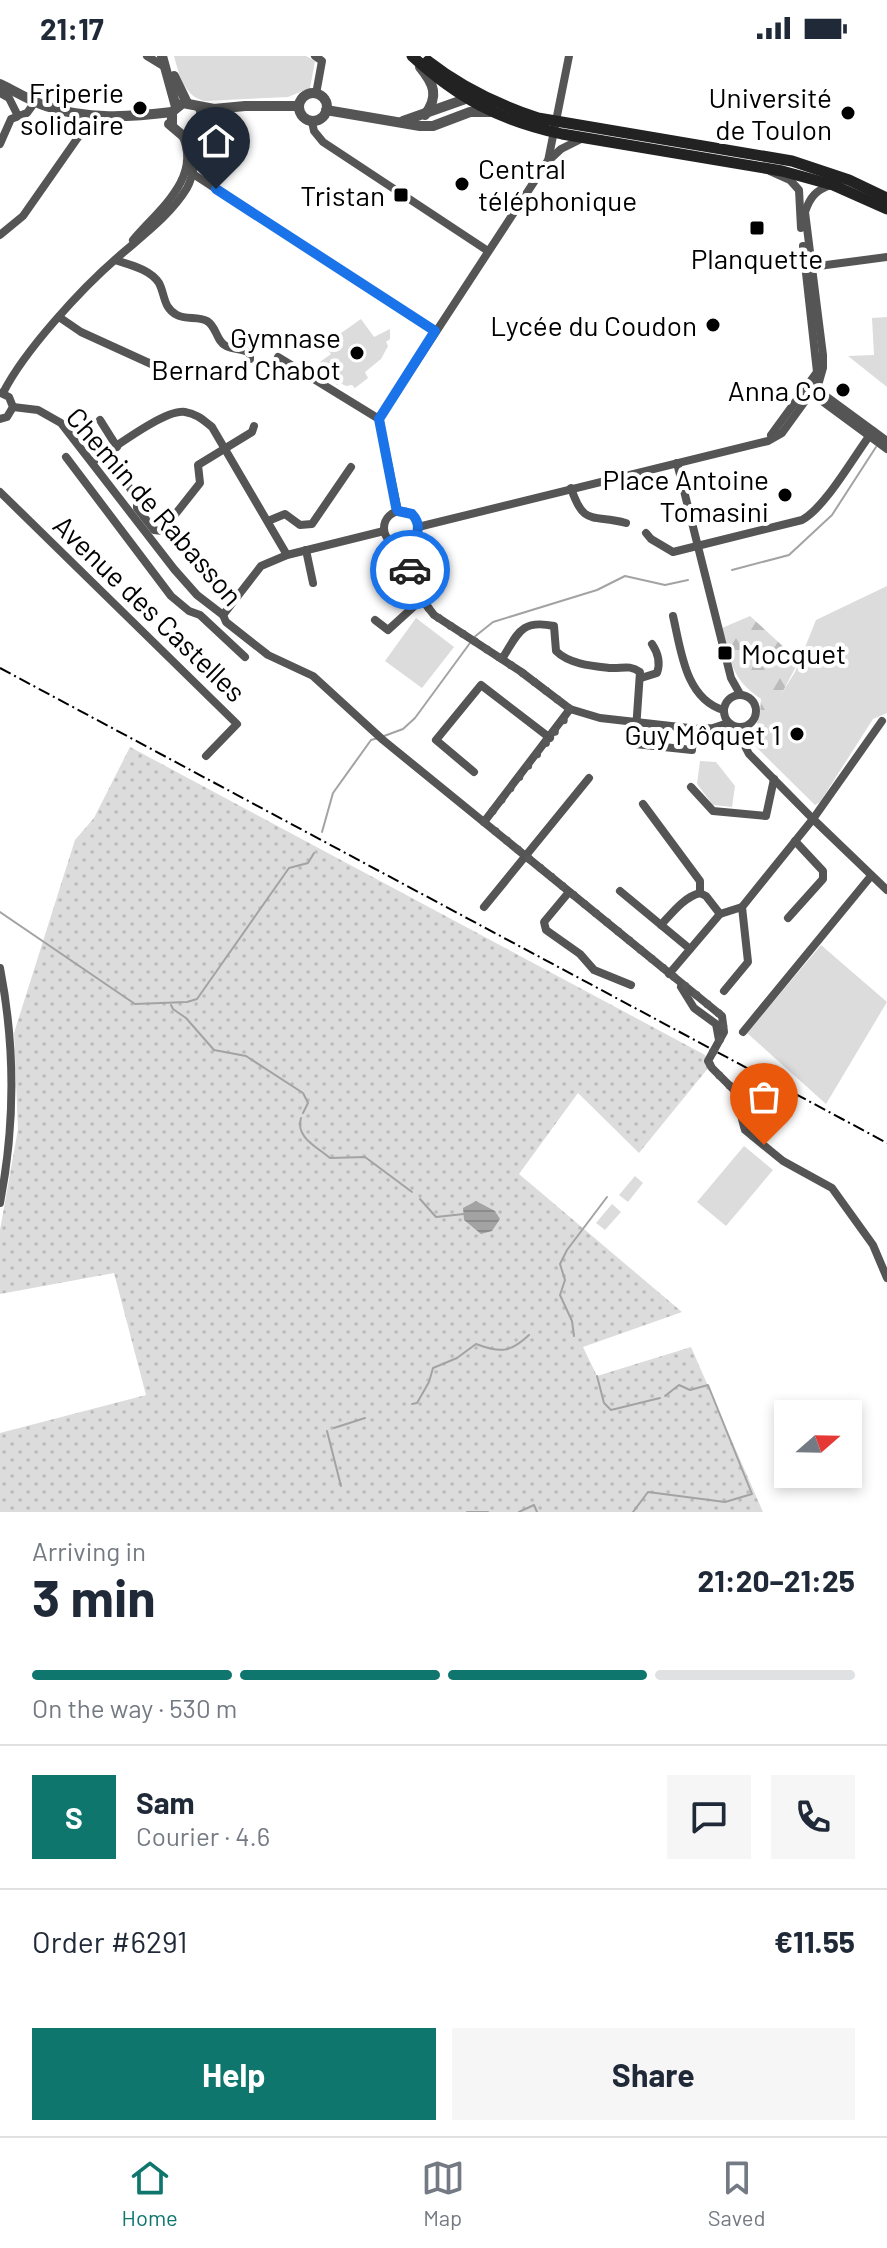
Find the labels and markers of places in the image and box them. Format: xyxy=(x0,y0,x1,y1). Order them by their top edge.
place label: Friperie solidaire xyxy=(20,75,124,141)
place label: Université de Toulon xyxy=(708,80,832,146)
marker: Friperie solidaire xyxy=(131,99,149,117)
marker: Université de Toulon xyxy=(839,104,857,122)
pin xyxy=(182,107,250,189)
place label: Central téléphonique xyxy=(478,151,637,217)
marker: Central téléphonique xyxy=(453,175,471,193)
place label: Tristan xyxy=(300,178,385,212)
marker: Tristan xyxy=(392,186,410,204)
marker: Planquette xyxy=(748,219,766,237)
place label: Planquette xyxy=(691,241,823,275)
place label: Lycée du Coudon xyxy=(490,308,697,342)
marker: Lycée du Coudon xyxy=(704,316,722,334)
place label: Gymnase Bernard Chabot xyxy=(151,320,341,386)
marker: Gymnase Bernard Chabot xyxy=(348,344,366,362)
place label: Anna Co xyxy=(728,373,827,407)
marker: Anna Co xyxy=(834,381,852,399)
place label: Place Antoine Tomasini xyxy=(603,462,769,528)
marker: Place Antoine Tomasini xyxy=(776,486,794,504)
place label: Mocquet xyxy=(741,636,846,670)
marker: Mocquet xyxy=(716,644,734,662)
place label: Guy Môquet 1 xyxy=(625,717,781,751)
marker: Guy Môquet 1 xyxy=(788,725,806,743)
pin xyxy=(730,1063,798,1145)

